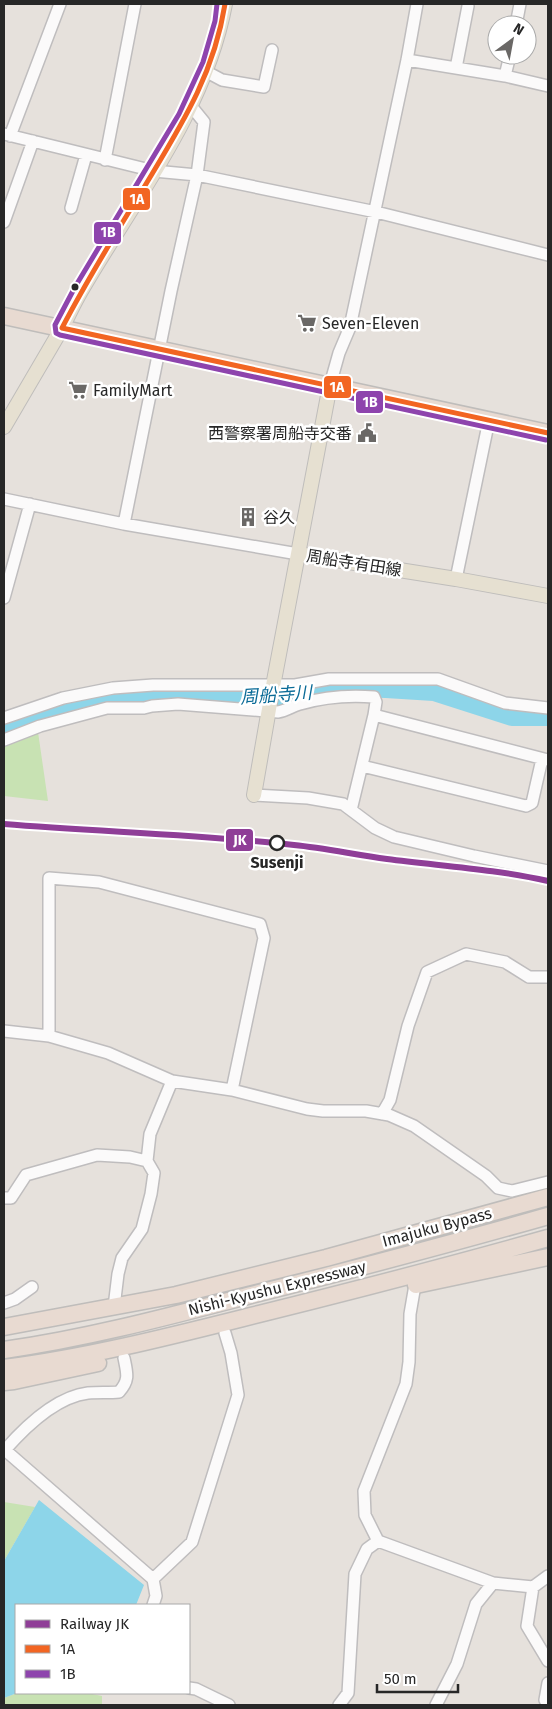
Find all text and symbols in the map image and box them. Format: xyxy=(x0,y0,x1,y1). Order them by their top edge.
north arrow xyxy=(487,15,537,65)
text: N xyxy=(510,20,527,39)
line badge: 1A xyxy=(122,187,151,211)
text: 1A xyxy=(130,191,145,208)
line badge: 1B xyxy=(93,221,122,245)
text: 1B xyxy=(100,224,116,241)
unlabelled marker xyxy=(70,282,80,292)
supermarket icon: Seven-Eleven xyxy=(296,312,318,334)
place label: Seven-Eleven xyxy=(322,314,419,333)
line badge: 1A xyxy=(323,375,352,399)
supermarket icon: FamilyMart xyxy=(67,379,89,401)
text: 1A xyxy=(330,379,345,396)
place label: FamilyMart xyxy=(93,381,173,400)
line badge: 1B xyxy=(355,390,384,414)
text: 1B xyxy=(362,394,378,411)
public building icon: 西警察署周船寺交番 xyxy=(356,422,378,444)
place label: 西警察署周船寺交番 xyxy=(208,424,352,443)
building icon: 谷久 xyxy=(237,506,259,528)
place label: 谷久 xyxy=(263,508,295,527)
street label: 周船寺有田線 xyxy=(305,546,403,580)
water label: 周船寺川 xyxy=(239,681,315,708)
line badge: JK xyxy=(225,828,254,852)
text: JK xyxy=(232,832,248,849)
marker: Susenji xyxy=(269,835,285,851)
place label: Susenji xyxy=(250,853,304,872)
street label: Imajuku Bypass xyxy=(380,1203,494,1251)
street label: Nishi-Kyushu Expressway xyxy=(186,1257,368,1319)
legend xyxy=(15,1604,190,1694)
text: Railway JK xyxy=(60,1615,129,1633)
text: 1A xyxy=(60,1640,75,1658)
scale bar xyxy=(377,1662,458,1694)
text: 1B xyxy=(60,1665,76,1683)
text: 50 m xyxy=(384,1670,417,1688)

